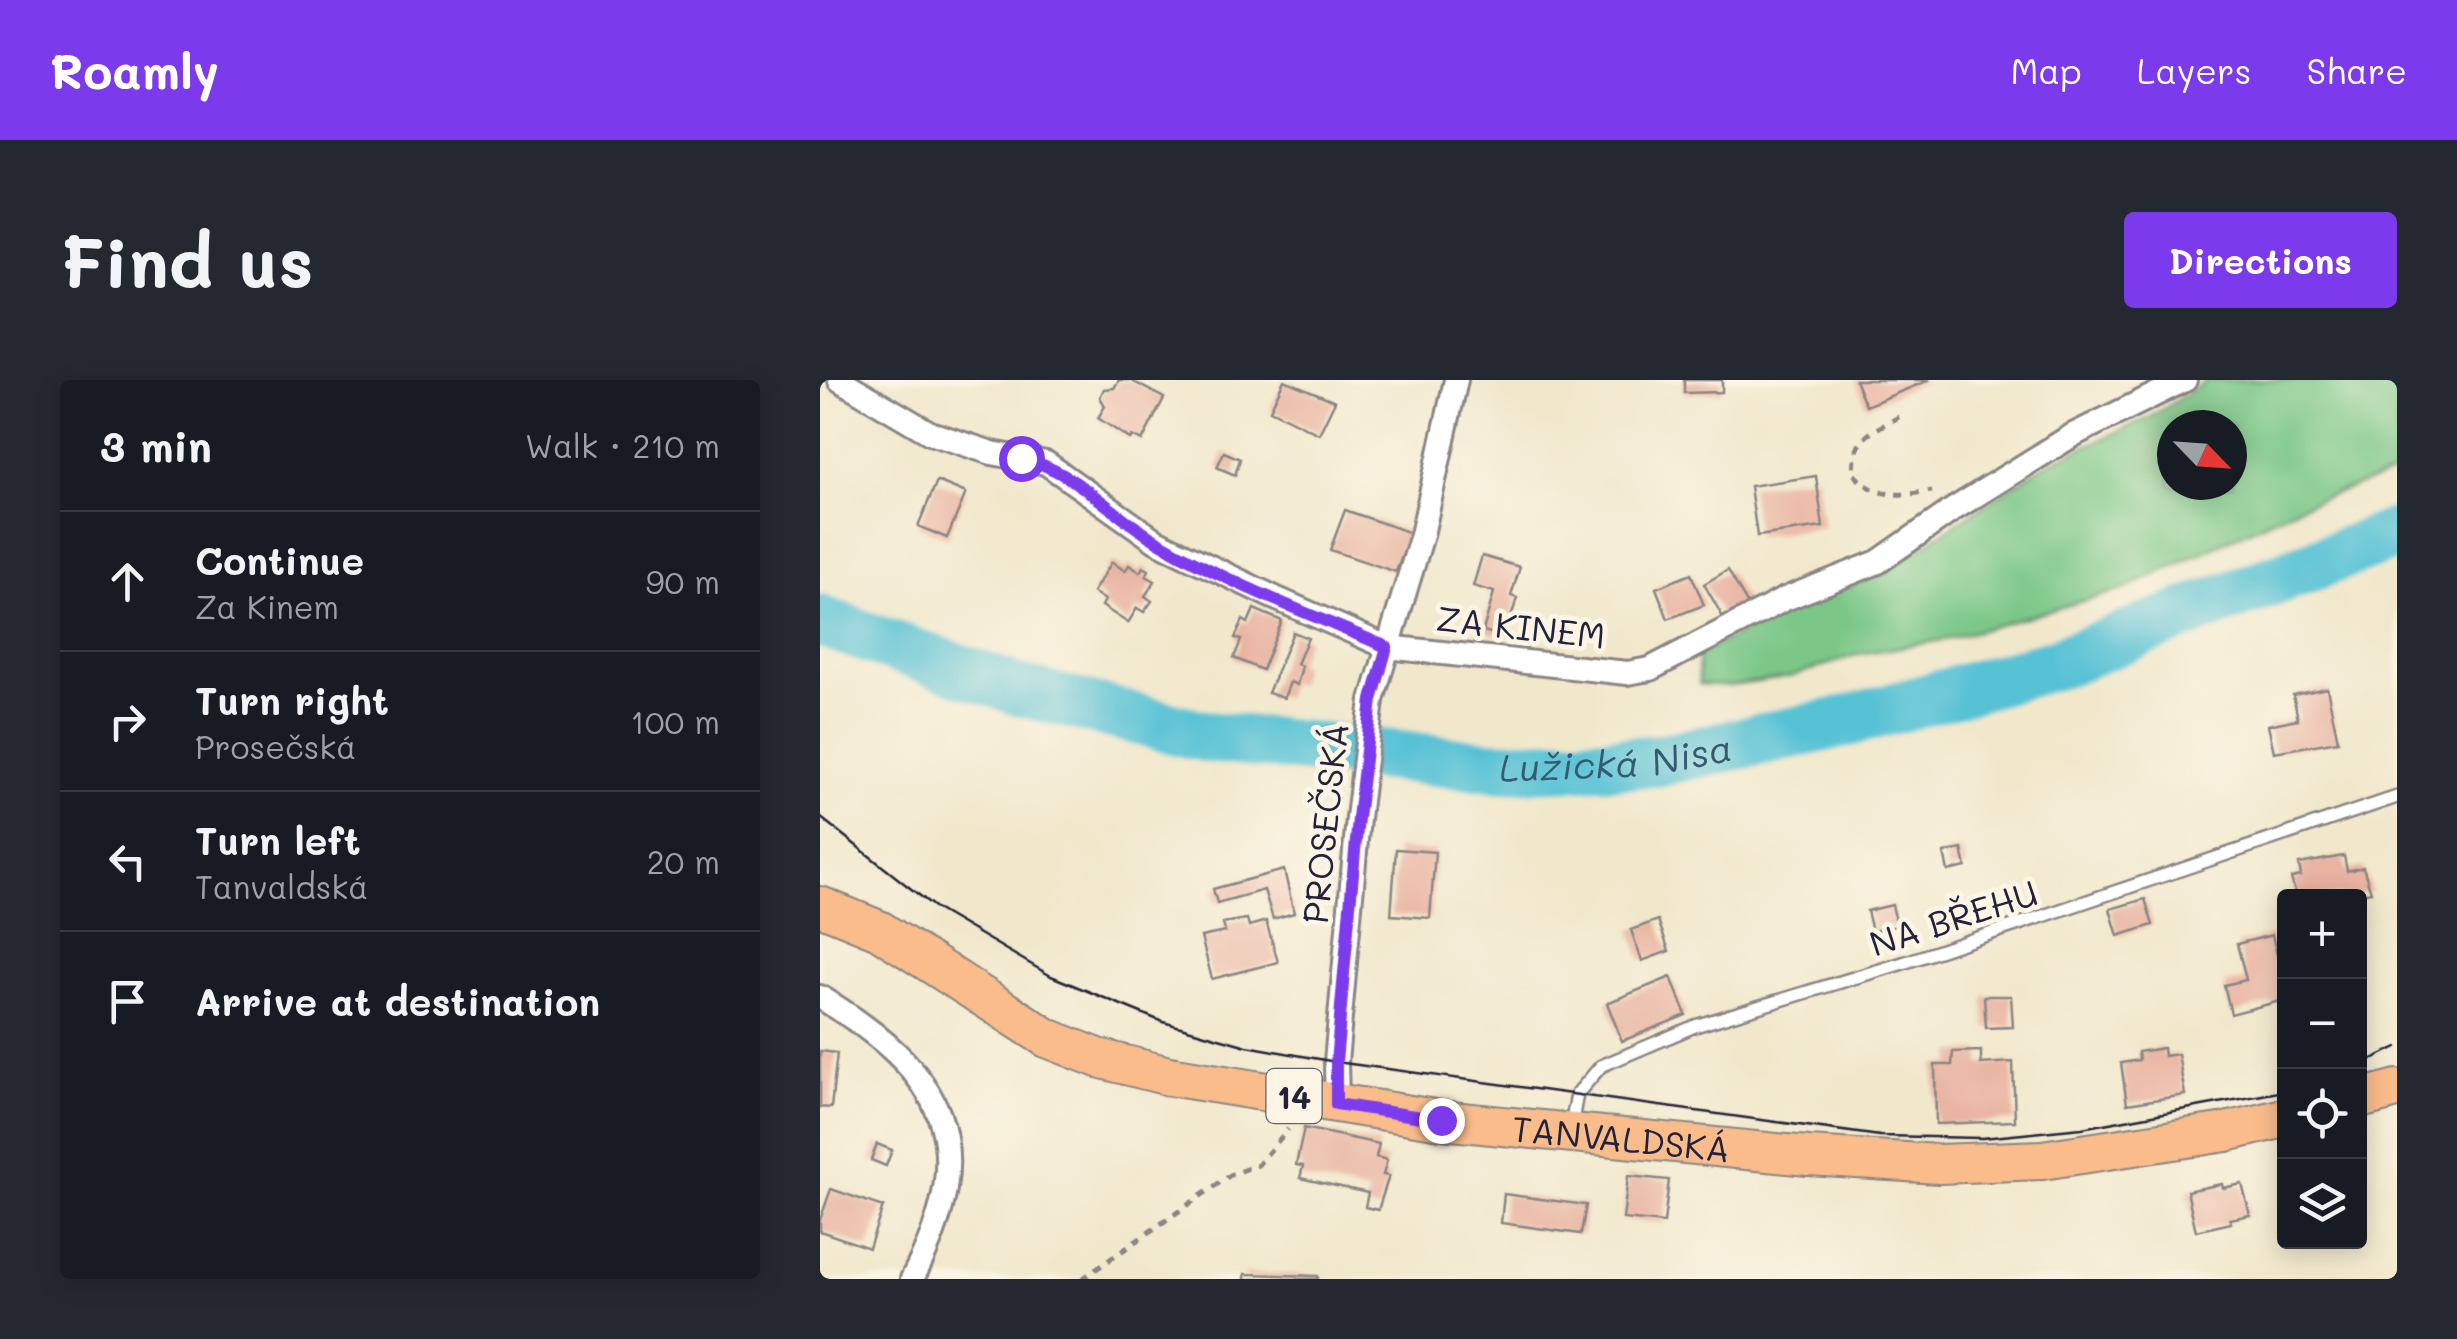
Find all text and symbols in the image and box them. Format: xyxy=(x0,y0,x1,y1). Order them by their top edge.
text: Roamly xyxy=(50,39,219,101)
text: Map xyxy=(2010,47,2082,93)
text: Layers xyxy=(2137,47,2252,93)
text: Share xyxy=(2307,47,2407,93)
button: Directions xyxy=(2124,212,2397,308)
text: Find us xyxy=(60,214,314,306)
north arrow xyxy=(2157,410,2247,500)
text: 3 min xyxy=(100,418,212,473)
text: Walk · 210 m xyxy=(525,424,720,466)
route start xyxy=(999,436,1045,482)
text: Continue xyxy=(195,535,364,585)
icon: ahead xyxy=(100,554,155,609)
text: 90 m xyxy=(646,560,720,602)
text: Za Kinem xyxy=(195,585,339,627)
street label: ZA KINEM xyxy=(1434,594,1608,658)
text: Turn right xyxy=(195,675,389,725)
icon: right xyxy=(100,694,155,749)
text: 100 m xyxy=(630,700,720,742)
street label: PROSEČSKÁ xyxy=(1291,720,1357,926)
water label: Lužická Nisa xyxy=(1498,721,1736,792)
text: Prosečská xyxy=(195,725,356,767)
text: Turn left xyxy=(195,815,361,865)
icon: left xyxy=(100,834,155,889)
text: 20 m xyxy=(647,840,720,882)
text: Tanvaldská xyxy=(195,865,368,907)
street label: NA BŘEHU xyxy=(1863,868,2043,966)
map controls xyxy=(2277,889,2367,1249)
button: + xyxy=(2277,889,2367,979)
icon: arrive xyxy=(100,974,155,1029)
text: Arrive at destination xyxy=(195,976,600,1026)
button: − xyxy=(2277,979,2367,1069)
road number: 14 xyxy=(1266,1069,1322,1123)
button: locate xyxy=(2277,1069,2367,1159)
route end xyxy=(1419,1098,1465,1144)
street label: TANVALDSKÁ xyxy=(1510,1104,1732,1171)
button: layers xyxy=(2277,1159,2367,1249)

